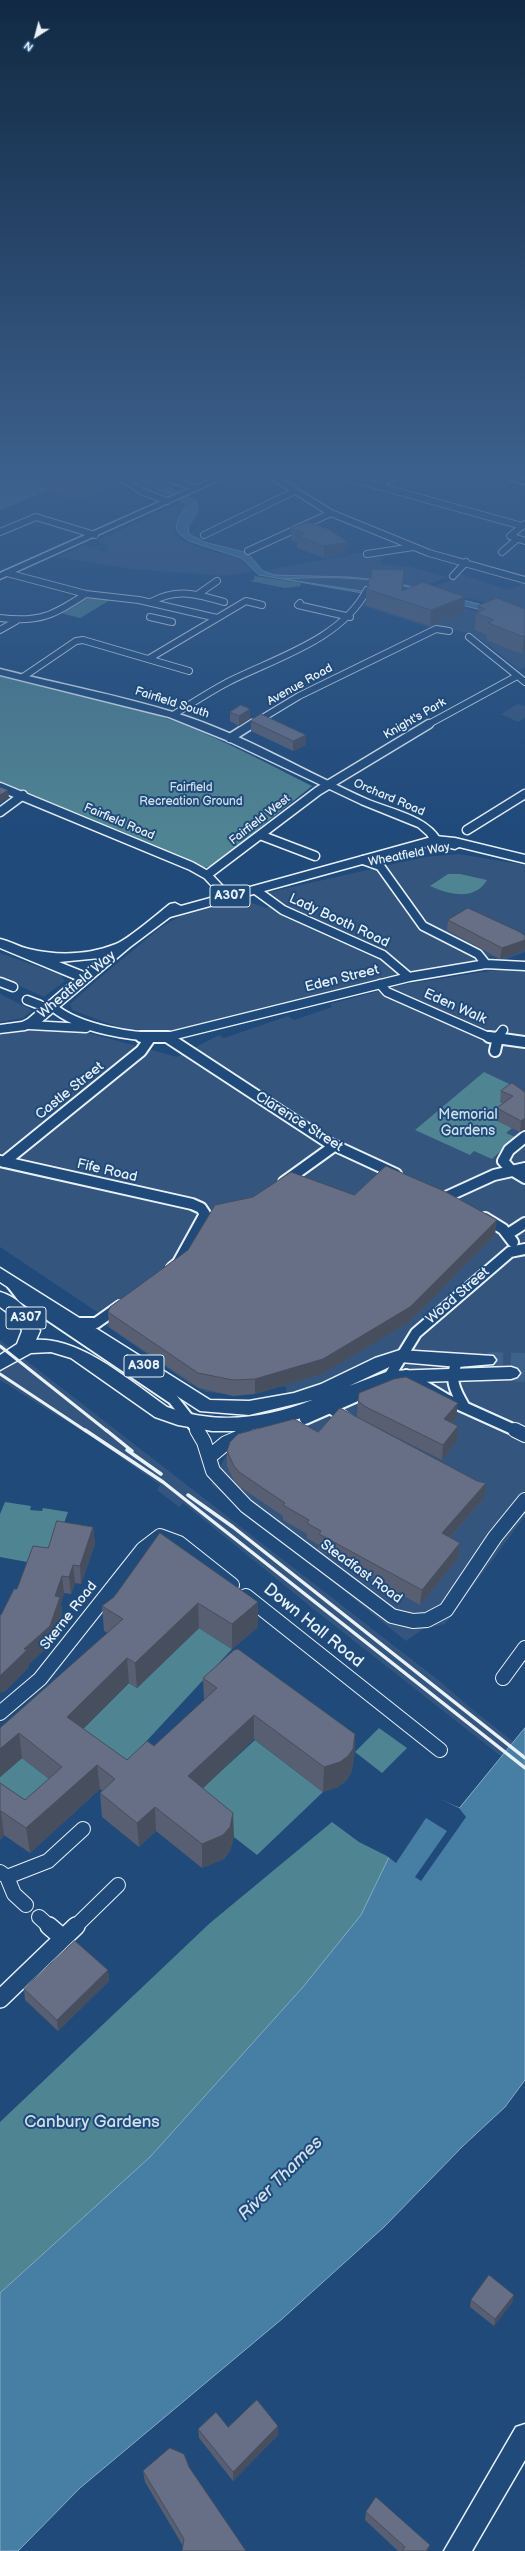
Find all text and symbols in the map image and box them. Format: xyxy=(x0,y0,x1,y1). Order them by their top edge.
north arrow xyxy=(16,16,56,56)
text: N xyxy=(21,38,36,54)
street label: Avenue Road xyxy=(265,661,335,709)
street label: Fairfield South xyxy=(133,684,211,722)
street label: Knight's Park xyxy=(381,695,449,743)
street label: Orchard Road xyxy=(351,776,427,820)
park label: Fairfield Recreation Ground xyxy=(139,781,243,809)
street label: Fairfield West xyxy=(227,792,293,848)
street label: Fairfield Road xyxy=(81,801,157,843)
street label: Wheatfield Way xyxy=(367,840,451,870)
road number: A307 xyxy=(210,885,250,907)
street label: Lady Booth Road xyxy=(286,890,392,952)
street label: Wheatfield Way xyxy=(35,948,119,1022)
street label: Eden Street xyxy=(303,962,381,996)
street label: Eden Walk xyxy=(421,986,489,1028)
street label: Castle Street xyxy=(33,1058,107,1124)
street label: Clarence Street xyxy=(252,1088,346,1156)
park label: Memorial Gardens xyxy=(438,1107,498,1140)
street label: Fife Road xyxy=(75,1156,139,1186)
street label: Wood Street xyxy=(423,1264,493,1328)
road number: A307 xyxy=(6,1307,46,1329)
road number: A308 xyxy=(124,1355,164,1377)
street label: Steadfast Road xyxy=(317,1537,405,1607)
street label: Skerne Road xyxy=(37,1578,101,1654)
street label: Down Hall Road xyxy=(259,1579,367,1673)
park label: Canbury Gardens xyxy=(24,2113,160,2133)
water label: River Thames xyxy=(234,2132,328,2226)

